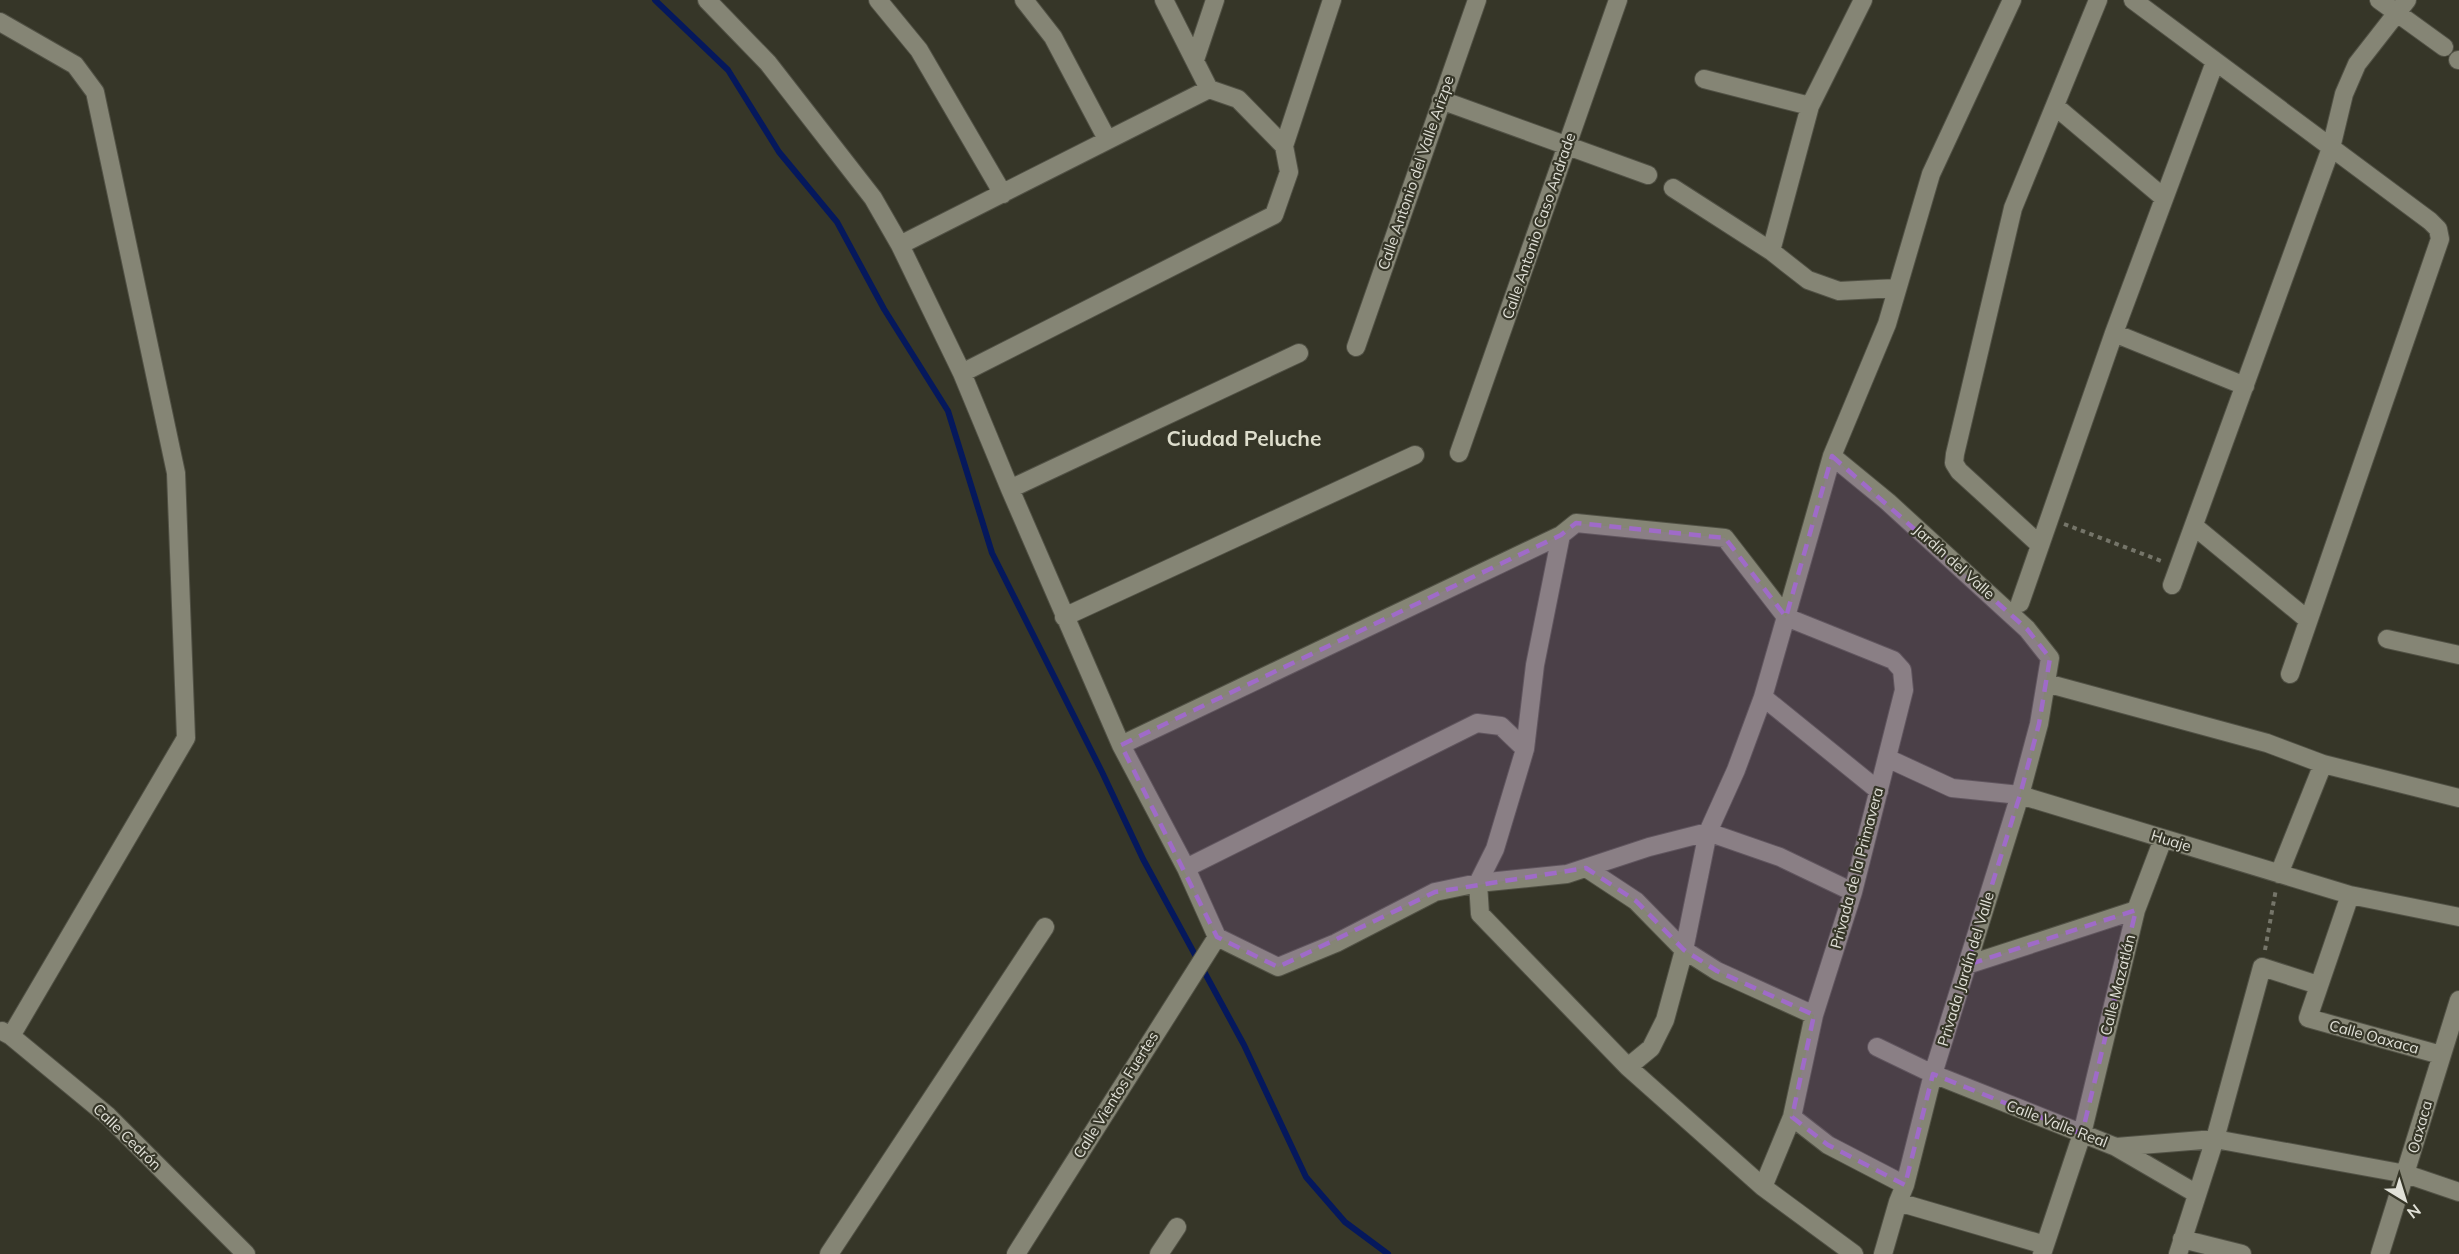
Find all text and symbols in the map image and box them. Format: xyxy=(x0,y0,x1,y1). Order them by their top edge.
street label: Calle Antonio del Valle Arizpe xyxy=(1373,73,1458,272)
street label: Calle Antonio Caso Andrade xyxy=(1498,130,1579,322)
district label: Ciudad Peluche xyxy=(1167,425,1321,451)
street label: Jardín del Valle xyxy=(1910,520,1999,603)
street label: Privada de la Primavera xyxy=(1826,785,1887,951)
street label: Huaje xyxy=(2149,825,2193,856)
street label: Privada Jardín del Valle xyxy=(1933,889,1998,1048)
street label: Calle Mazatlán xyxy=(2096,932,2139,1037)
street label: Calle Oaxaca xyxy=(2327,1015,2421,1058)
street label: Calle Vientos Fuertes xyxy=(1069,1028,1162,1162)
street label: Calle Valle Real xyxy=(2004,1095,2111,1152)
street label: Oaxaca xyxy=(2403,1098,2436,1155)
street label: Calle Cedrón xyxy=(89,1099,166,1174)
north arrow xyxy=(2375,1170,2435,1230)
text: N xyxy=(2403,1200,2425,1223)

